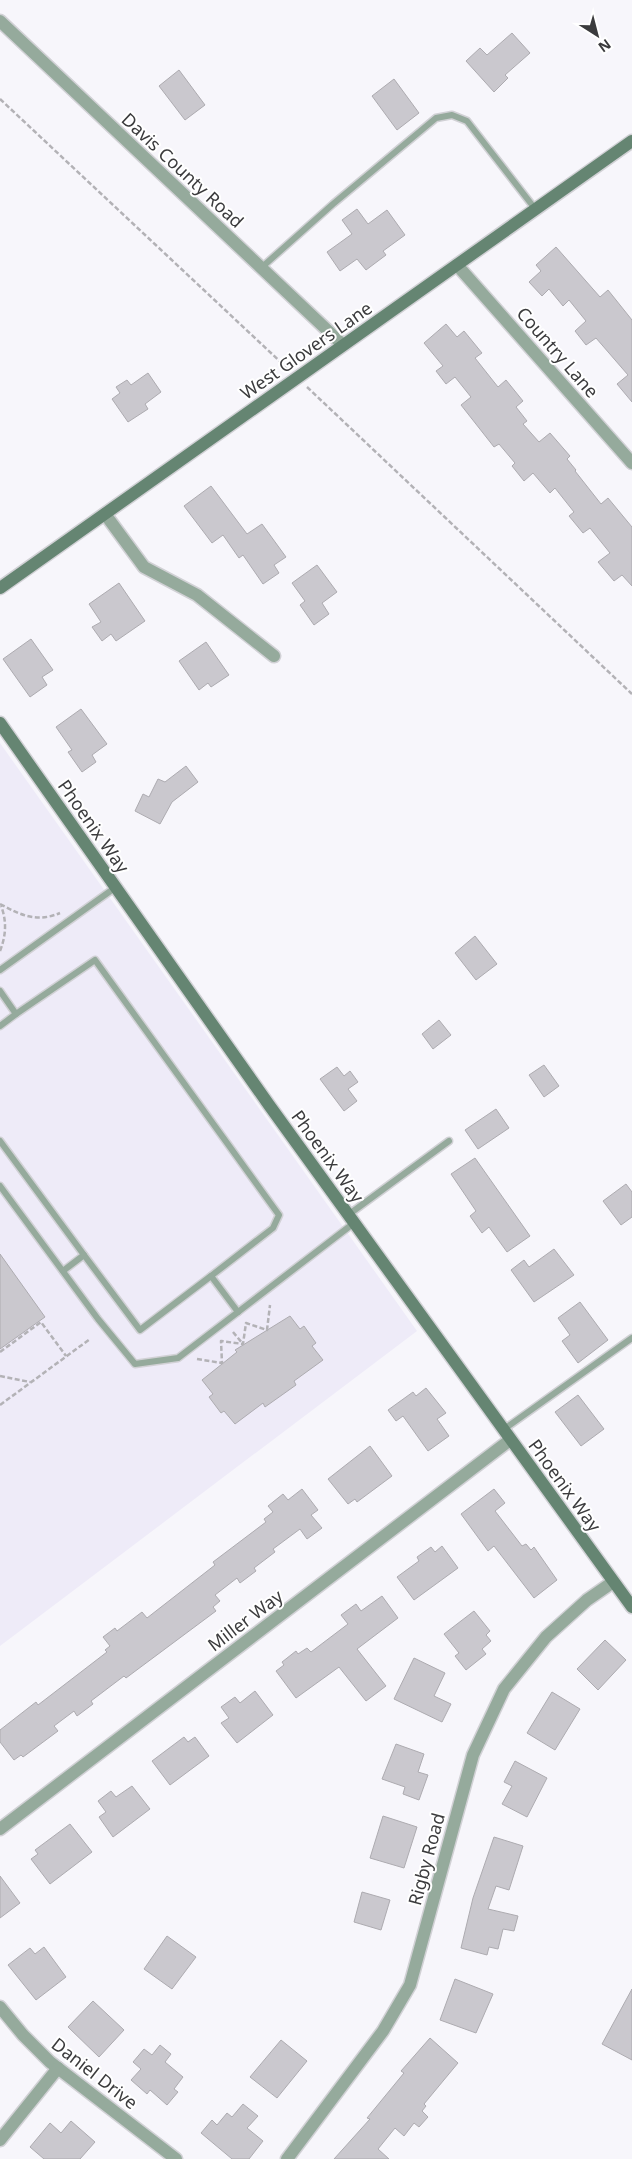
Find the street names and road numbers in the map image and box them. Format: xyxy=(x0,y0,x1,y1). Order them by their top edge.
street label: Davis County Road xyxy=(117,107,249,233)
street label: West Glovers Lane xyxy=(235,296,377,404)
street label: Country Lane xyxy=(512,301,604,403)
street label: Phoenix Way xyxy=(53,775,135,878)
street label: Phoenix Way xyxy=(286,1105,370,1208)
street label: Phoenix Way xyxy=(523,1434,607,1537)
street label: Miller Way xyxy=(203,1583,288,1656)
street label: Rigby Road xyxy=(402,1810,450,1908)
street label: Daniel Drive xyxy=(47,2032,143,2114)

